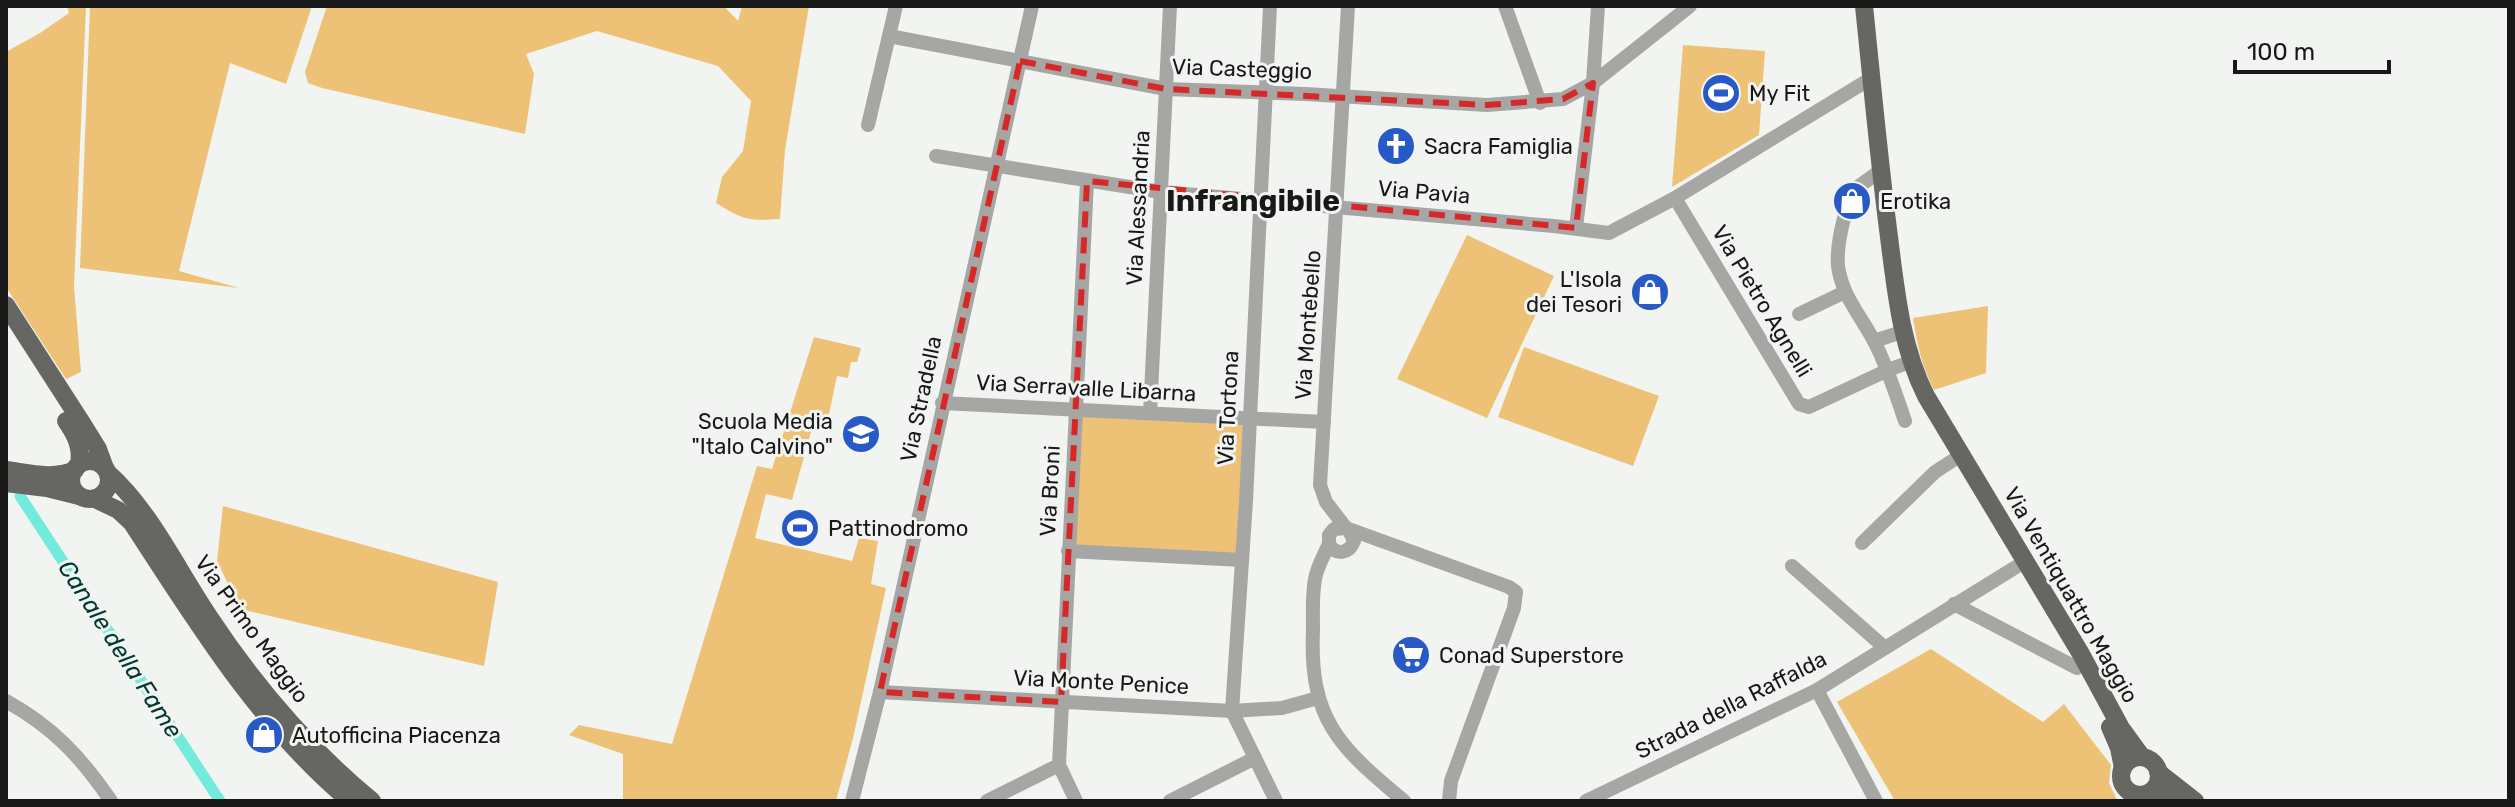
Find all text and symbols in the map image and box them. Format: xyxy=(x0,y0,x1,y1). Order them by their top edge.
scale bar xyxy=(2235,24,2389,74)
text: 100 m xyxy=(2247,38,2315,66)
street label: Via Casteggio xyxy=(1171,53,1313,85)
sports icon: My Fit xyxy=(1700,72,1742,114)
place label: My Fit xyxy=(1749,80,1811,107)
church icon: Sacra Famiglia xyxy=(1375,125,1417,167)
street label: Via Alessandria xyxy=(1120,129,1156,287)
place label: Sacra Famiglia xyxy=(1424,133,1573,160)
street label: Via Pavia xyxy=(1377,175,1471,209)
shop icon: Erotika xyxy=(1831,180,1873,222)
district label: Infrangibile xyxy=(1166,183,1340,219)
place label: Erotika xyxy=(1880,188,1951,215)
street label: Via Pietro Agnelli xyxy=(1706,220,1818,382)
street label: Via Montebello xyxy=(1289,249,1327,401)
place label: L'Isola dei Tesori xyxy=(1526,266,1622,318)
shop icon: L'Isola dei Tesori xyxy=(1629,271,1671,313)
street label: Via Stradella xyxy=(894,334,948,464)
street label: Via Tortona xyxy=(1212,350,1244,466)
street label: Via Serravalle Libarna xyxy=(975,369,1197,407)
place label: Scuola Media "Italo Calvino" xyxy=(691,408,833,460)
school or university icon: Scuola Media "Italo Calvino" xyxy=(840,413,882,455)
street label: Via Broni xyxy=(1034,445,1066,537)
street label: Via Ventiquattro Maggio xyxy=(1998,482,2144,708)
sports icon: Pattinodromo xyxy=(779,507,821,549)
place label: Pattinodromo xyxy=(828,515,969,542)
street label: Via Primo Maggio xyxy=(189,550,315,708)
water label: Canale della Fame xyxy=(52,555,188,743)
supermarket icon: Conad Superstore xyxy=(1390,634,1432,676)
place label: Conad Superstore xyxy=(1439,642,1624,669)
street label: Strada della Raffalda xyxy=(1631,645,1831,765)
street label: Via Monte Penice xyxy=(1012,664,1190,700)
shop icon: Autofficina Piacenza xyxy=(243,714,285,756)
place label: Autofficina Piacenza xyxy=(292,722,501,749)

